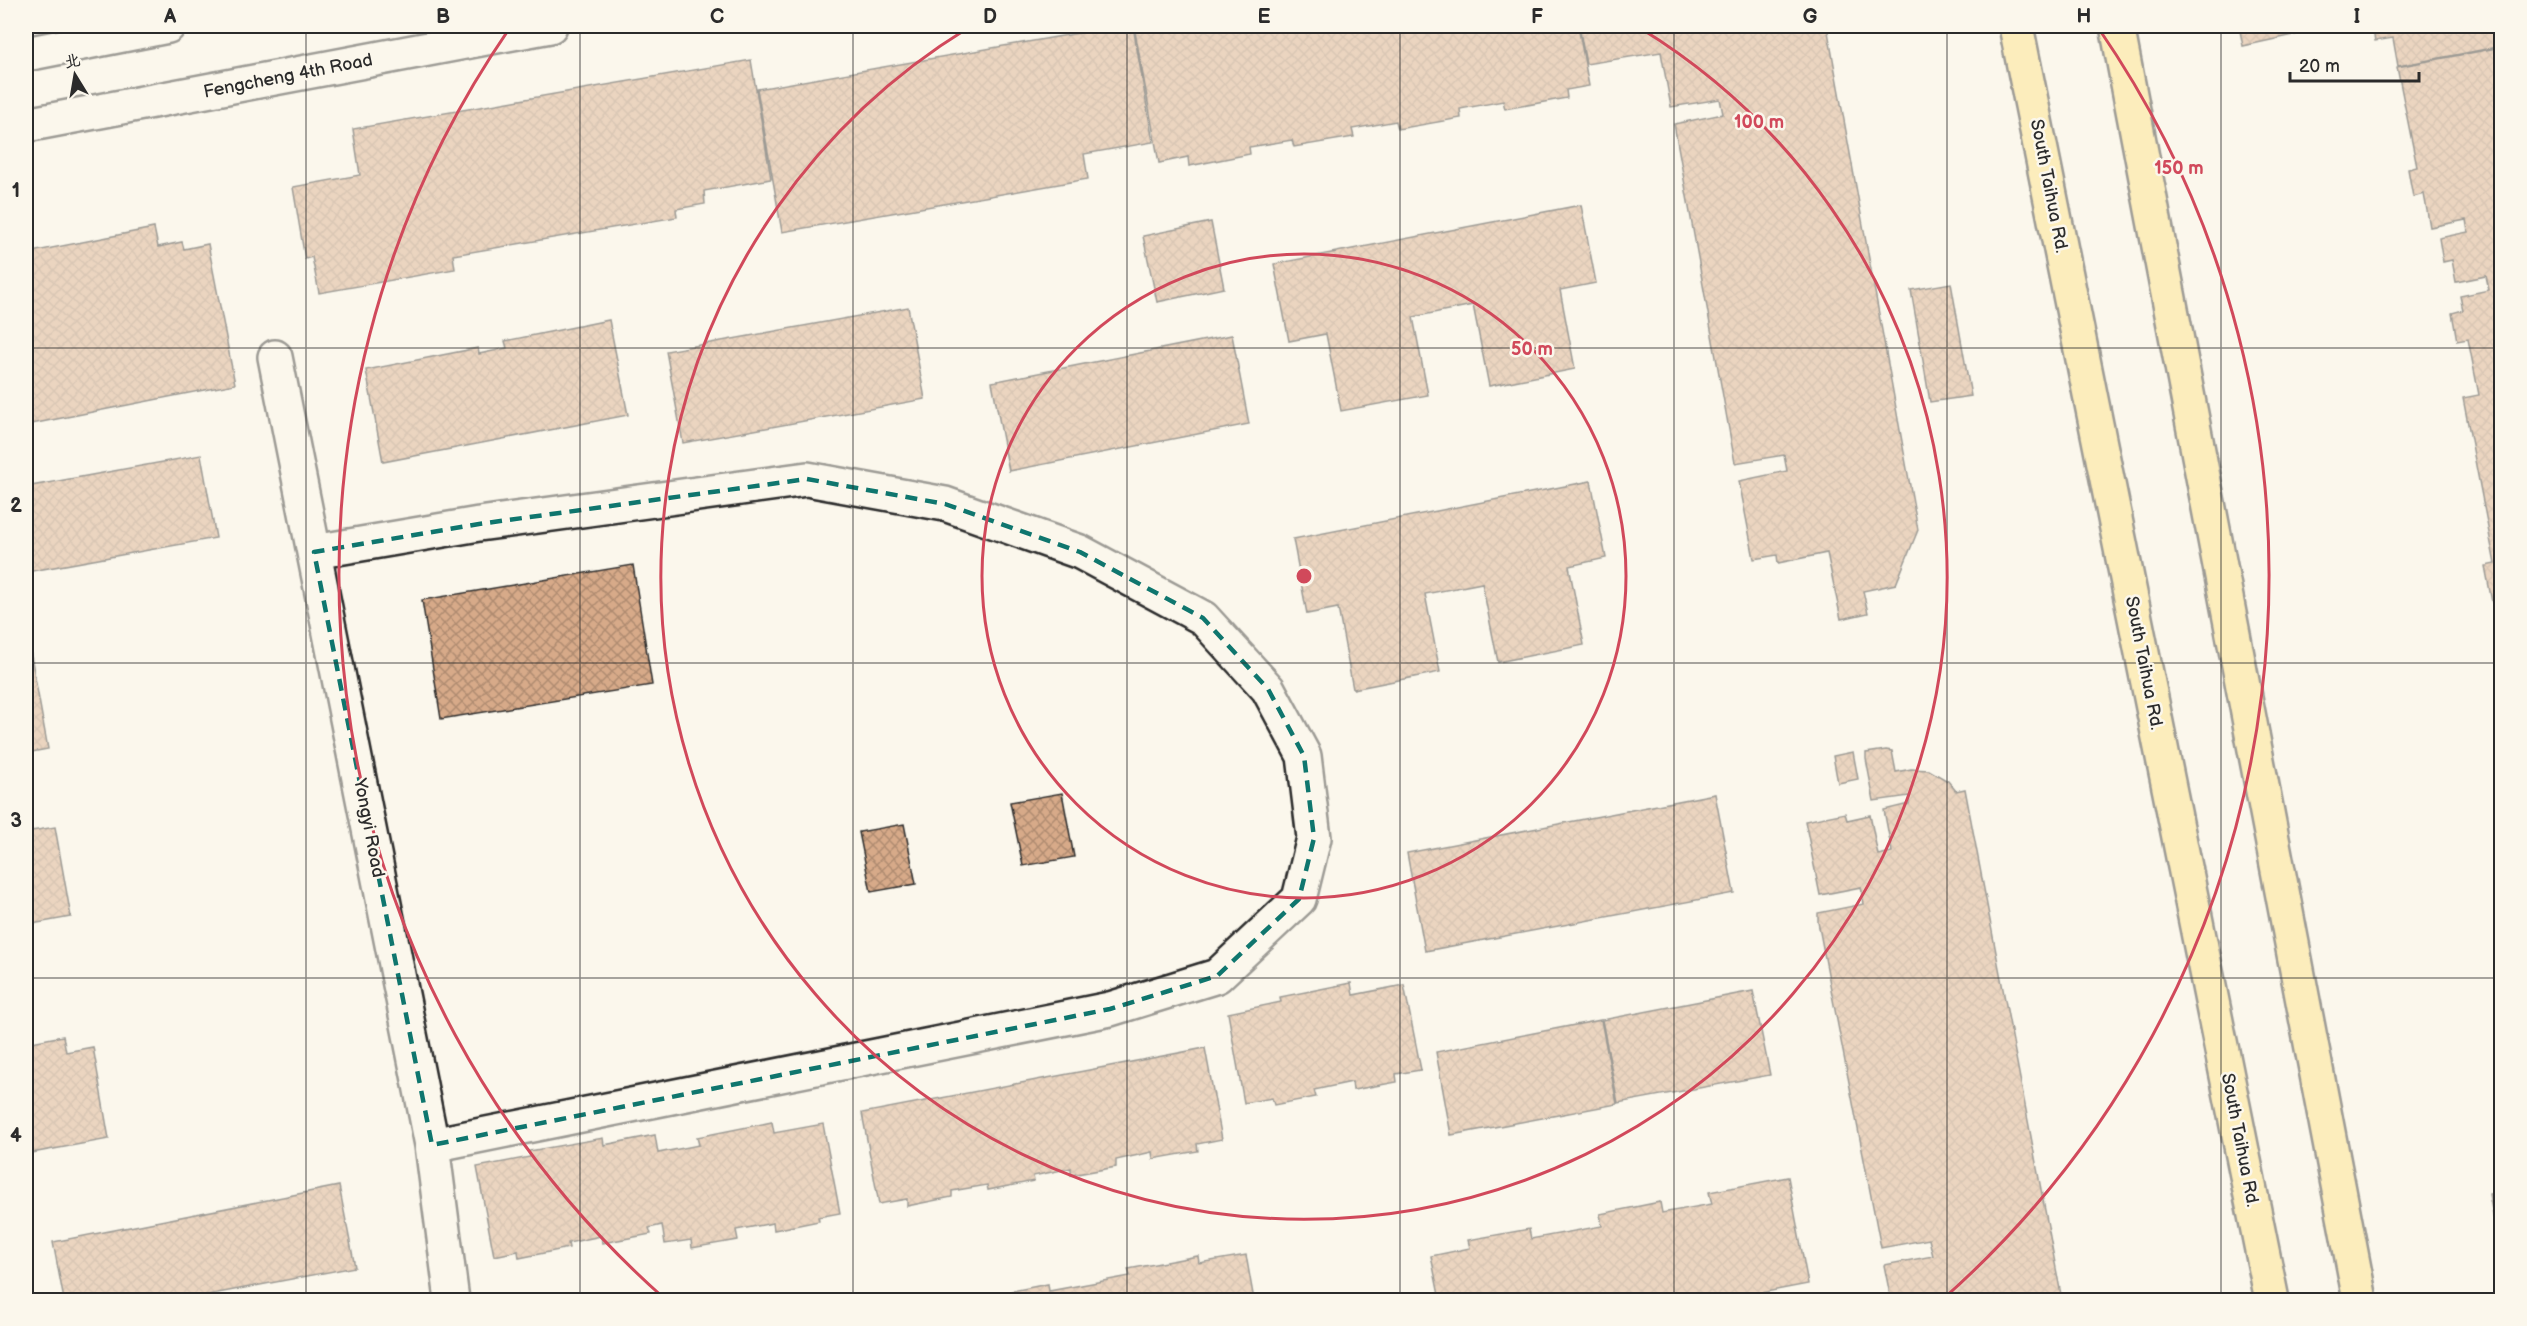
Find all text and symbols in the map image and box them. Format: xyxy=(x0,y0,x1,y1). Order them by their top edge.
text: A xyxy=(163,5,177,29)
text: B xyxy=(436,5,450,29)
text: C xyxy=(710,5,724,29)
text: D xyxy=(983,5,997,29)
text: E xyxy=(1258,5,1271,29)
text: F xyxy=(1531,5,1543,29)
text: G xyxy=(1803,5,1818,29)
text: H xyxy=(2077,5,2091,29)
text: I xyxy=(2354,5,2360,29)
north arrow xyxy=(45,45,105,105)
scale bar xyxy=(2290,45,2419,83)
street label: Fengcheng 4th Road xyxy=(202,49,374,103)
text: 北 xyxy=(63,51,82,73)
text: 20 m xyxy=(2299,56,2340,77)
text: 100 m xyxy=(1734,112,1784,133)
street label: South Taihua Rd. xyxy=(2026,117,2072,255)
text: 150 m xyxy=(2154,158,2204,179)
text: 1 xyxy=(12,179,20,203)
text: 50 m xyxy=(1511,339,1553,360)
text: 2 xyxy=(10,494,22,518)
centre of rings xyxy=(1294,566,1314,586)
street label: South Taihua Rd. xyxy=(2121,594,2167,732)
street label: Yongyi Road xyxy=(349,776,389,879)
text: 3 xyxy=(10,809,22,833)
street label: South Taihua Rd. xyxy=(2217,1071,2263,1209)
text: 4 xyxy=(10,1124,22,1148)

